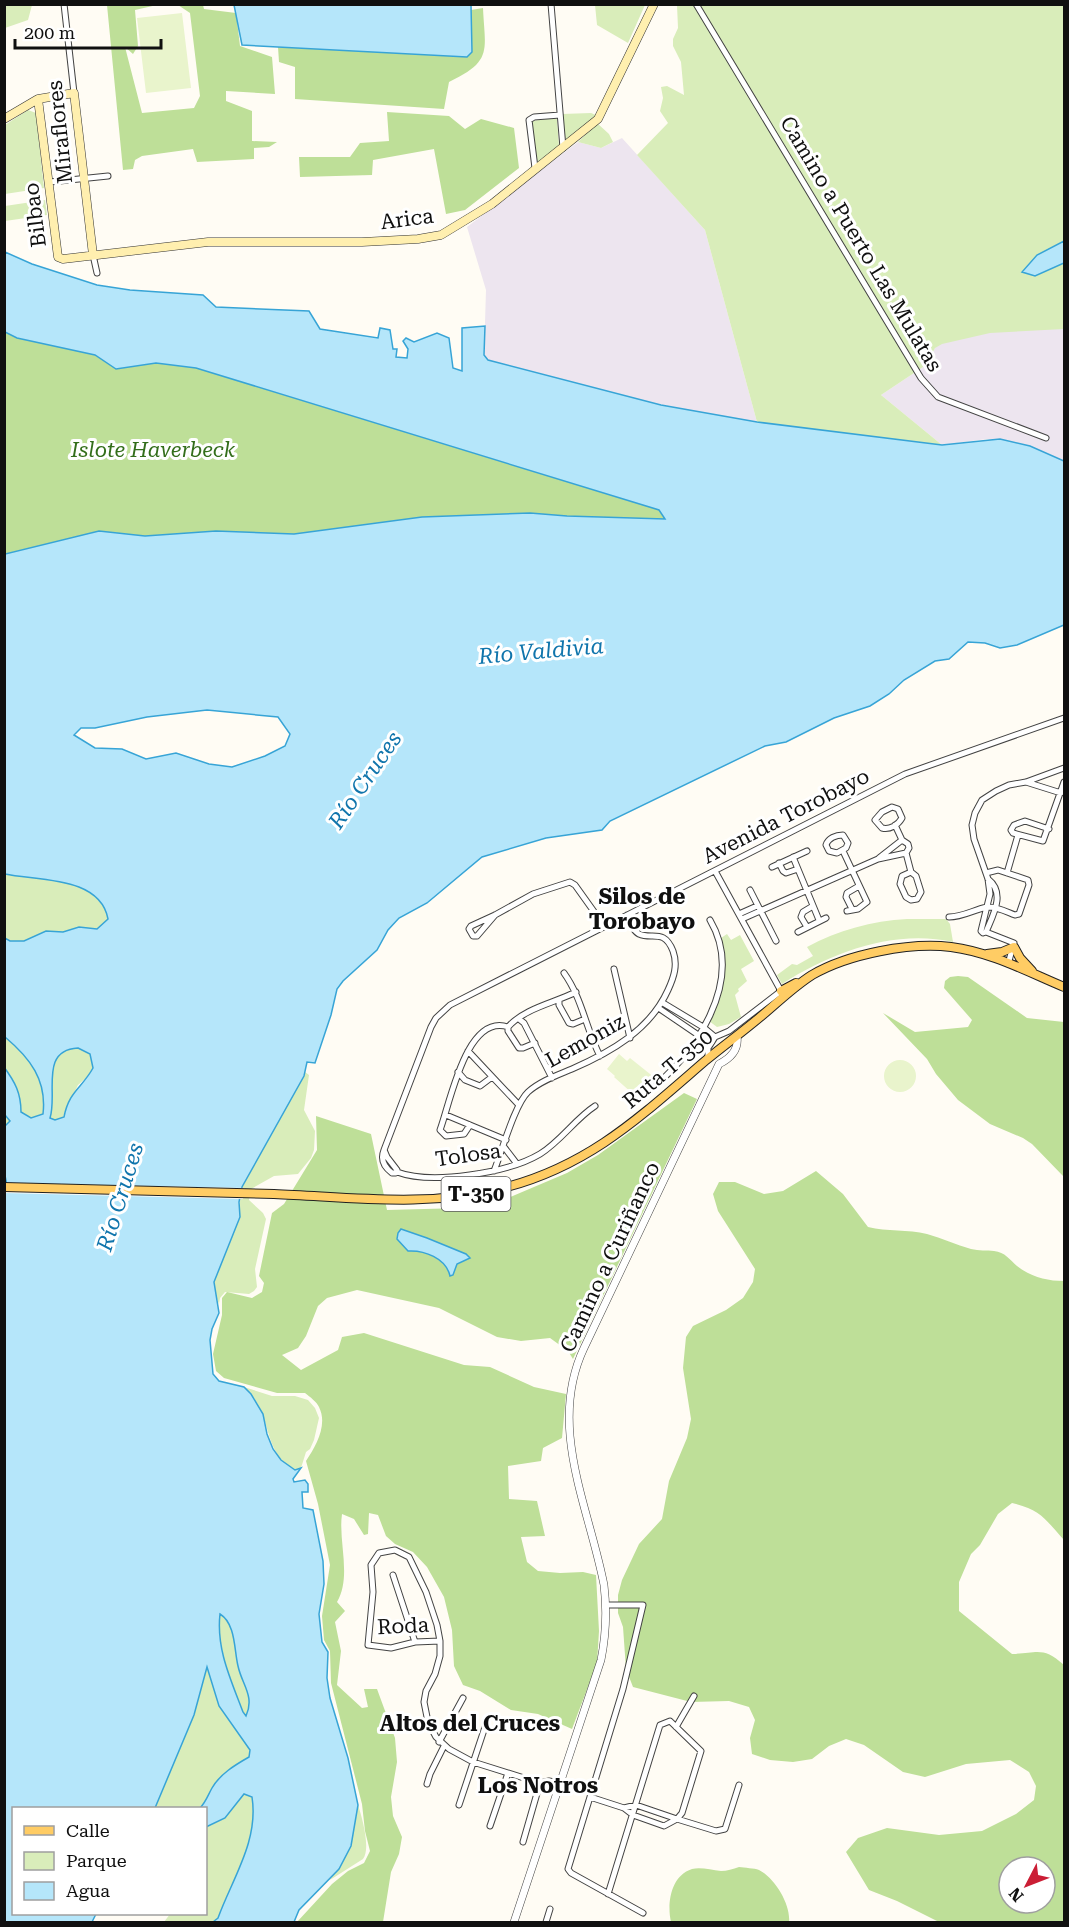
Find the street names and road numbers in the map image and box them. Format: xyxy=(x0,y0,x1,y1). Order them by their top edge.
street label: Miraflores xyxy=(43,79,77,185)
street label: Camino a Puerto Las Mulatas xyxy=(775,112,947,376)
street label: Bilbao xyxy=(19,181,51,249)
street label: Arica xyxy=(379,204,435,234)
street label: Avenida Torobayo xyxy=(699,764,873,868)
street label: Lemoniz xyxy=(541,1009,629,1073)
street label: Ruta T-350 xyxy=(618,1025,718,1113)
street label: Tolosa xyxy=(434,1138,503,1171)
street label: Camino a Curiñanco xyxy=(555,1158,665,1356)
road number: T-350 xyxy=(442,1177,510,1211)
street label: Roda xyxy=(376,1613,430,1639)

